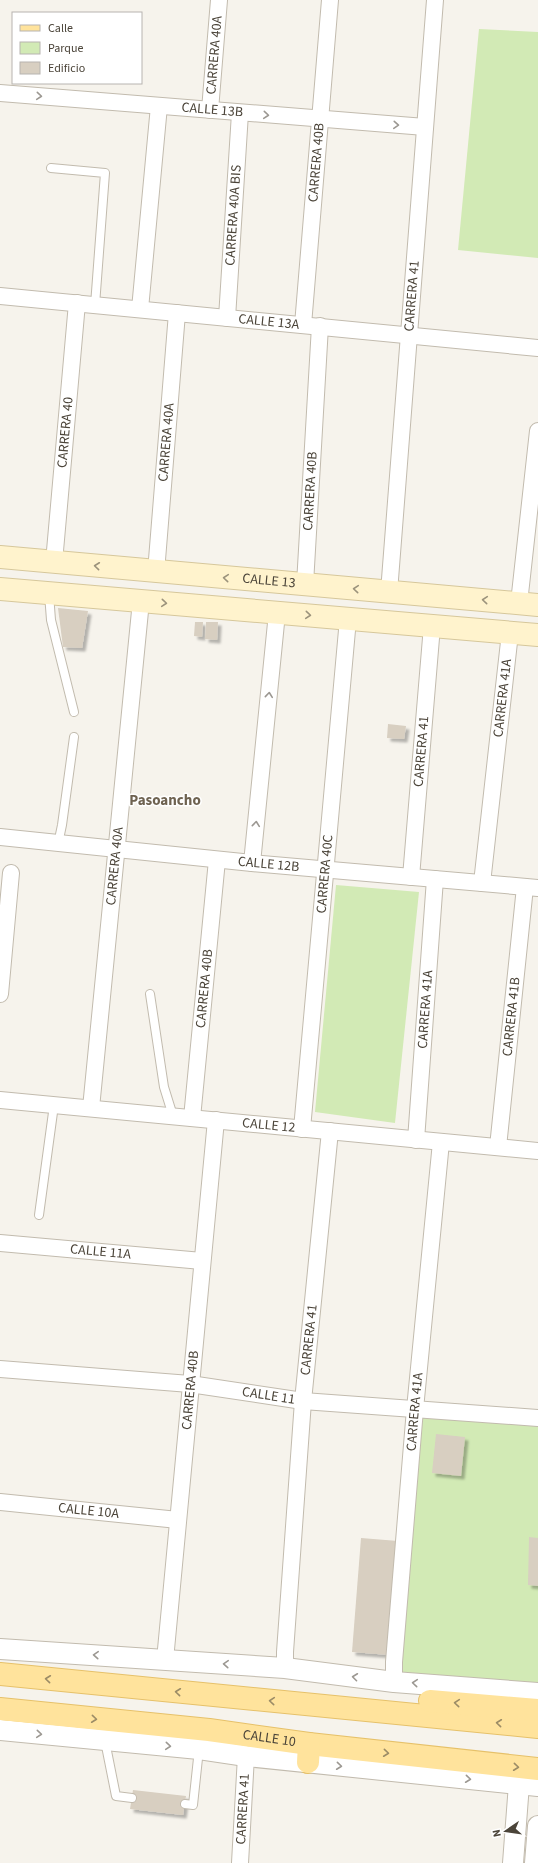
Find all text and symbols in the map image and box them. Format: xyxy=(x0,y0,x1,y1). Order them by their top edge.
legend xyxy=(12,12,142,84)
street label: CARRERA 40A xyxy=(201,15,228,95)
text: Calle xyxy=(48,20,73,37)
text: Parque xyxy=(48,40,84,57)
text: Edificio xyxy=(48,60,85,77)
one-way arrow xyxy=(36,92,42,101)
street label: CALLE 13B xyxy=(181,98,244,122)
one-way arrow xyxy=(263,110,269,119)
one-way arrow xyxy=(393,120,399,129)
street label: CARRERA 40B xyxy=(303,122,330,203)
street label: CARRERA 40A BIS xyxy=(220,164,247,266)
street label: CARRERA 41 xyxy=(399,260,425,332)
street label: CALLE 13A xyxy=(237,309,300,335)
street label: CARRERA 40 xyxy=(52,396,79,469)
street label: CARRERA 40A xyxy=(153,402,180,483)
street label: CARRERA 40B xyxy=(298,451,323,531)
one-way arrow xyxy=(94,562,100,571)
street label: CALLE 13 xyxy=(241,569,296,593)
one-way arrow xyxy=(223,573,229,582)
one-way arrow xyxy=(353,584,359,593)
one-way arrow xyxy=(482,596,488,605)
one-way arrow xyxy=(161,598,167,607)
one-way arrow xyxy=(305,611,311,620)
street label: CARRERA 41A xyxy=(488,657,517,738)
one-way arrow xyxy=(264,692,273,698)
street label: CARRERA 41 xyxy=(409,715,434,788)
district label: Pasoancho xyxy=(129,790,201,811)
one-way arrow xyxy=(251,821,260,827)
street label: CARRERA 40A xyxy=(101,826,129,906)
street label: CARRERA 40C xyxy=(311,834,339,914)
street label: CALLE 12B xyxy=(237,852,300,877)
street label: CARRERA 40B xyxy=(191,948,218,1029)
street label: CARRERA 41A xyxy=(413,969,438,1049)
street label: CARRERA 41B xyxy=(497,976,526,1057)
street label: CALLE 12 xyxy=(241,1113,296,1138)
street label: CALLE 11A xyxy=(69,1239,132,1265)
street label: CARRERA 41 xyxy=(296,1303,323,1376)
street label: CARRERA 40B xyxy=(177,1350,204,1431)
street label: CARRERA 41A xyxy=(402,1371,429,1452)
street label: CALLE 11 xyxy=(241,1382,296,1410)
street label: CALLE 10A xyxy=(57,1498,120,1524)
one-way arrow xyxy=(93,1651,99,1660)
one-way arrow xyxy=(223,1659,229,1668)
one-way arrow xyxy=(352,1673,358,1682)
one-way arrow xyxy=(45,1675,51,1684)
one-way arrow xyxy=(412,1679,418,1688)
one-way arrow xyxy=(175,1688,181,1697)
one-way arrow xyxy=(269,1696,275,1705)
one-way arrow xyxy=(454,1699,460,1708)
one-way arrow xyxy=(91,1714,98,1723)
one-way arrow xyxy=(496,1718,502,1727)
street label: CALLE 10 xyxy=(242,1725,297,1752)
one-way arrow xyxy=(36,1729,42,1738)
one-way arrow xyxy=(165,1741,171,1750)
one-way arrow xyxy=(383,1748,389,1757)
one-way arrow xyxy=(336,1761,342,1770)
one-way arrow xyxy=(513,1762,519,1771)
street label: CARRERA 41 xyxy=(231,1773,255,1845)
one-way arrow xyxy=(465,1774,471,1783)
north arrow xyxy=(486,1811,526,1851)
text: N xyxy=(489,1828,505,1838)

